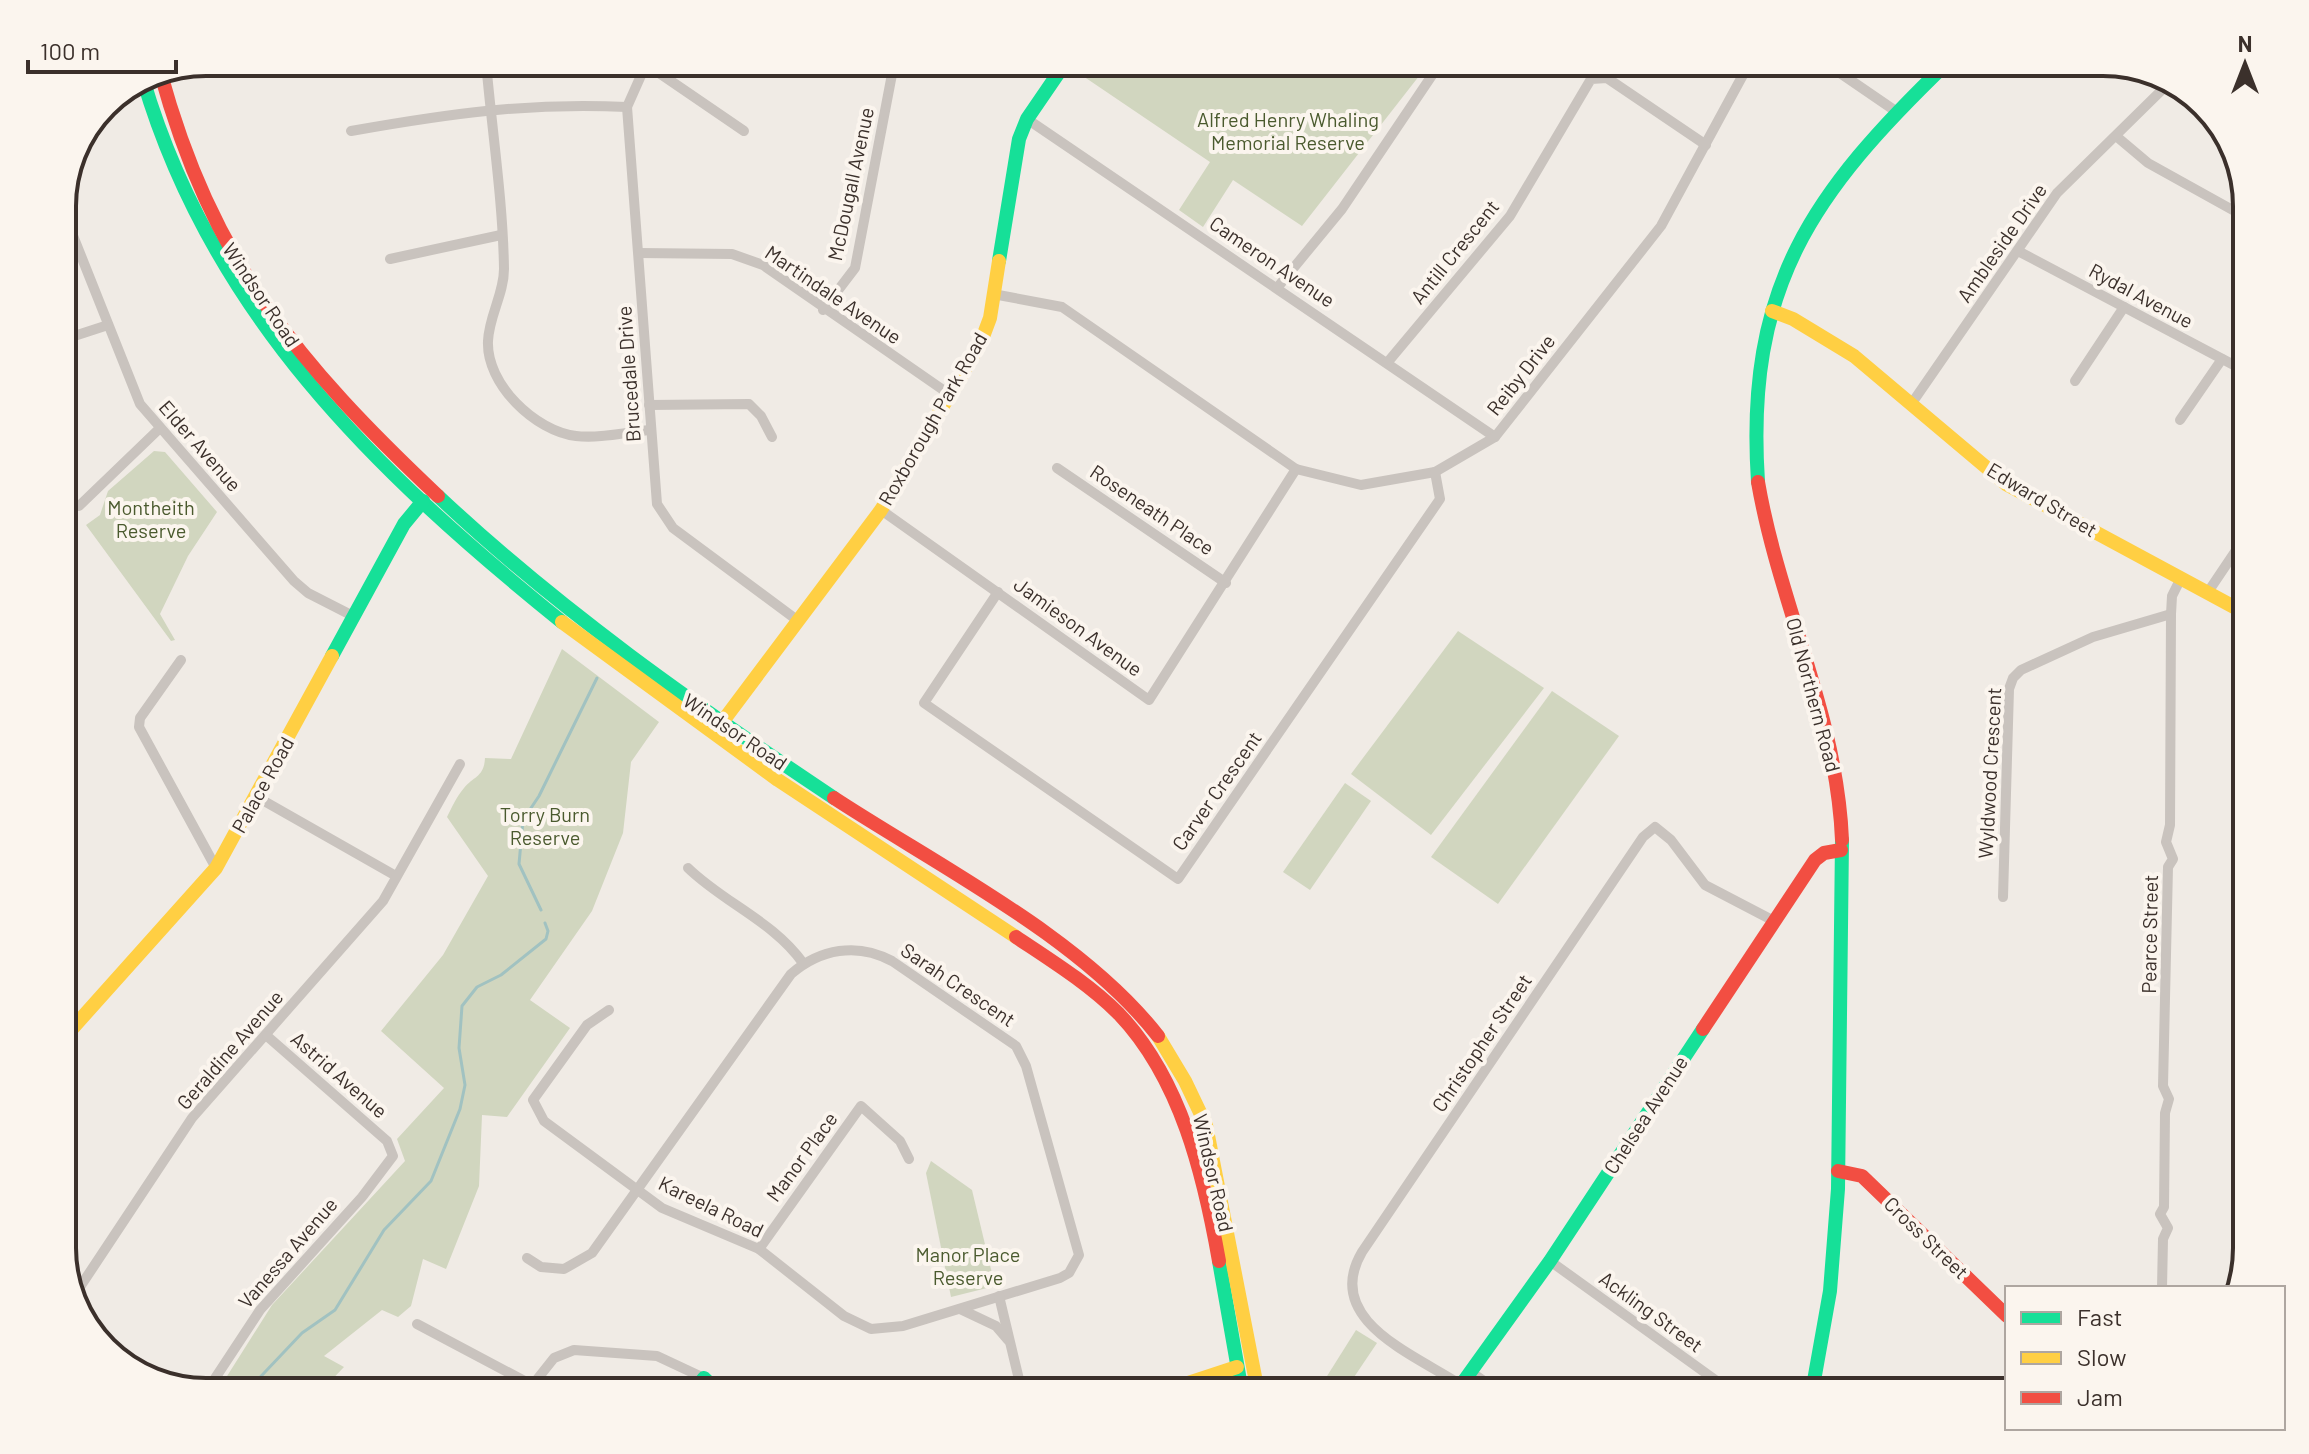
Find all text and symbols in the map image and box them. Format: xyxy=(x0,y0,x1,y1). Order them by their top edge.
scale bar xyxy=(28,24,176,74)
north arrow xyxy=(2205,24,2285,104)
text: N xyxy=(2238,30,2252,56)
text: 100 m xyxy=(40,36,100,65)
street label: McDougall Avenue xyxy=(822,105,878,263)
park label: Alfred Henry Whaling Memorial Reserve xyxy=(1197,107,1379,154)
street label: Ambleside Drive xyxy=(1951,178,2051,306)
street label: Antill Crescent xyxy=(1405,194,1504,308)
street label: Cameron Avenue xyxy=(1205,210,1340,312)
street label: Windsor Road xyxy=(218,238,305,351)
street label: Martindale Avenue xyxy=(761,240,906,349)
street label: Rydal Avenue xyxy=(2085,258,2198,333)
street label: Brucedale Drive xyxy=(611,305,645,443)
street label: Roxborough Park Road xyxy=(873,328,991,509)
street label: Reiby Drive xyxy=(1481,329,1559,420)
street label: Elder Avenue xyxy=(155,395,247,496)
street label: Edward Street xyxy=(1983,457,2102,541)
street label: Roseneath Place xyxy=(1086,459,1219,559)
park label: Montheith Reserve xyxy=(107,495,195,542)
street label: Jamieson Avenue xyxy=(1010,572,1147,681)
street label: Old Northern Road xyxy=(1782,615,1846,775)
street label: Wyldwood Crescent xyxy=(1973,687,2005,859)
street label: Windsor Road xyxy=(679,688,792,775)
street label: Carver Crescent xyxy=(1166,726,1266,855)
street label: Palace Road xyxy=(226,732,298,837)
park label: Torry Burn Reserve xyxy=(500,802,590,849)
street label: Pearce Street xyxy=(2136,874,2162,994)
street label: Sarah Crescent xyxy=(897,937,1020,1031)
street label: Christopher Street xyxy=(1426,969,1536,1116)
street label: Geraldine Avenue xyxy=(171,985,287,1114)
street label: Astrid Avenue xyxy=(287,1026,393,1123)
street label: Chelsea Avenue xyxy=(1598,1051,1692,1178)
street label: Manor Place xyxy=(761,1107,842,1206)
street label: Windsor Road xyxy=(1189,1111,1239,1234)
street label: Kareela Road xyxy=(655,1170,768,1242)
street label: Cross Street xyxy=(1880,1191,1974,1283)
street label: Vanessa Avenue xyxy=(233,1192,342,1313)
park label: Manor Place Reserve xyxy=(916,1242,1021,1289)
street label: Ackling Street xyxy=(1595,1266,1708,1357)
legend xyxy=(2005,1286,2285,1430)
text: Fast xyxy=(2077,1302,2122,1331)
text: Slow xyxy=(2077,1342,2126,1371)
text: Jam xyxy=(2077,1382,2123,1411)

